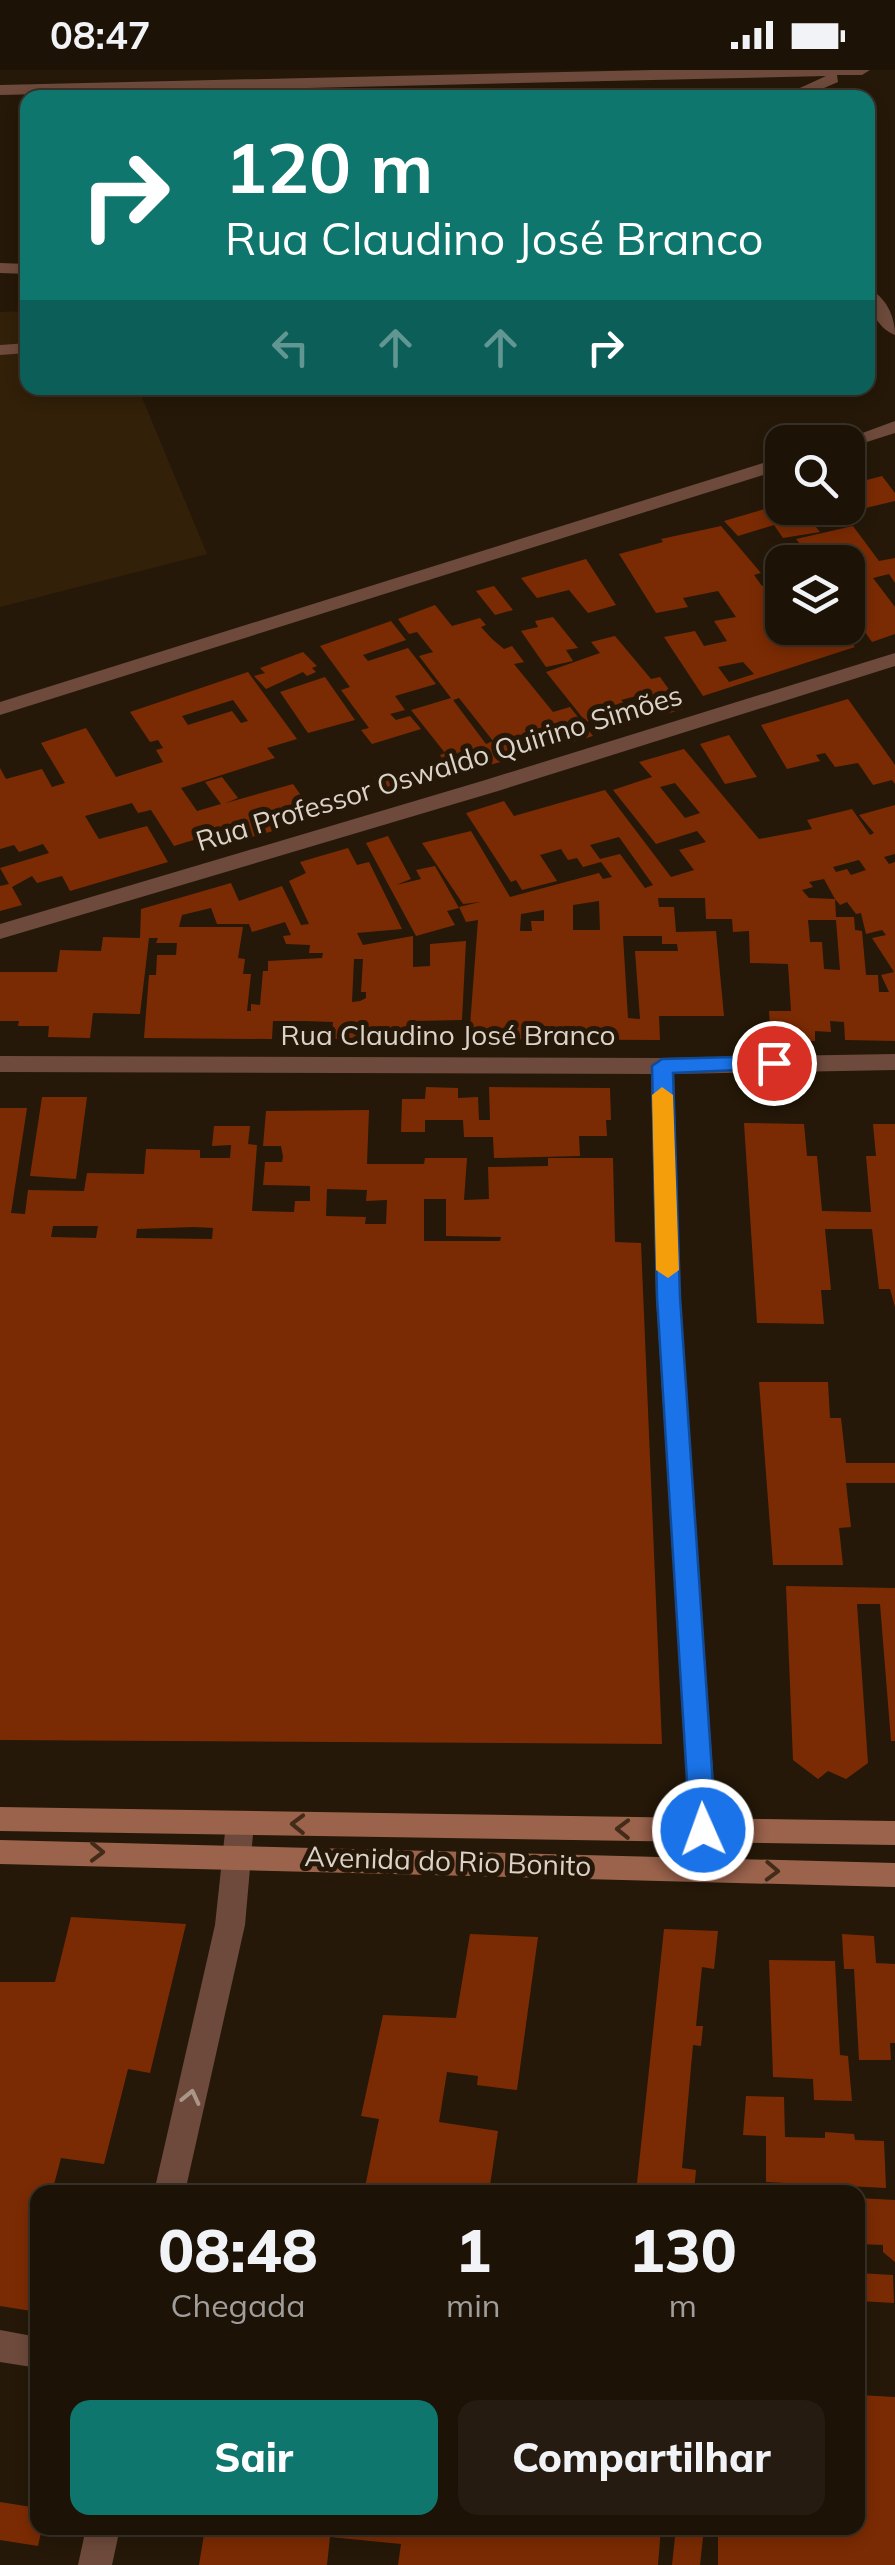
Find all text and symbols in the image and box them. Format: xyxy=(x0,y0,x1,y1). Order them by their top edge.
text: 08:47 xyxy=(50,11,151,59)
text: 120 m xyxy=(225,123,433,211)
icon: right xyxy=(60,130,190,260)
text: Rua Claudino José Branco xyxy=(225,210,763,266)
icon: left xyxy=(263,320,318,375)
icon: ahead xyxy=(368,320,423,375)
icon: ahead xyxy=(473,320,528,375)
icon: right xyxy=(578,320,633,375)
map controls xyxy=(765,425,865,645)
button: search xyxy=(765,425,865,525)
button: layers xyxy=(765,545,865,645)
street label: Rua Professor Oswaldo Quirino Simões xyxy=(192,677,686,858)
street label: Rua Claudino José Branco xyxy=(280,1017,616,1052)
pin xyxy=(732,1021,817,1106)
icon: arrive xyxy=(747,1036,802,1091)
position arrow xyxy=(651,1778,755,1882)
one-way arrow xyxy=(289,1813,304,1835)
one-way arrow xyxy=(614,1818,630,1839)
street label: Avenida do Rio Bonito xyxy=(304,1838,592,1883)
one-way arrow xyxy=(90,1841,106,1862)
one-way arrow xyxy=(765,1860,781,1881)
one-way arrow xyxy=(179,2089,200,2106)
text: 08:48 xyxy=(158,2212,318,2287)
text: 1 xyxy=(455,2212,491,2287)
text: 130 xyxy=(629,2212,737,2287)
text: Chegada xyxy=(171,2285,306,2325)
text: min xyxy=(446,2285,501,2325)
text: m xyxy=(669,2285,697,2325)
button: Sair xyxy=(70,2400,438,2515)
button: Compartilhar xyxy=(458,2400,825,2515)

